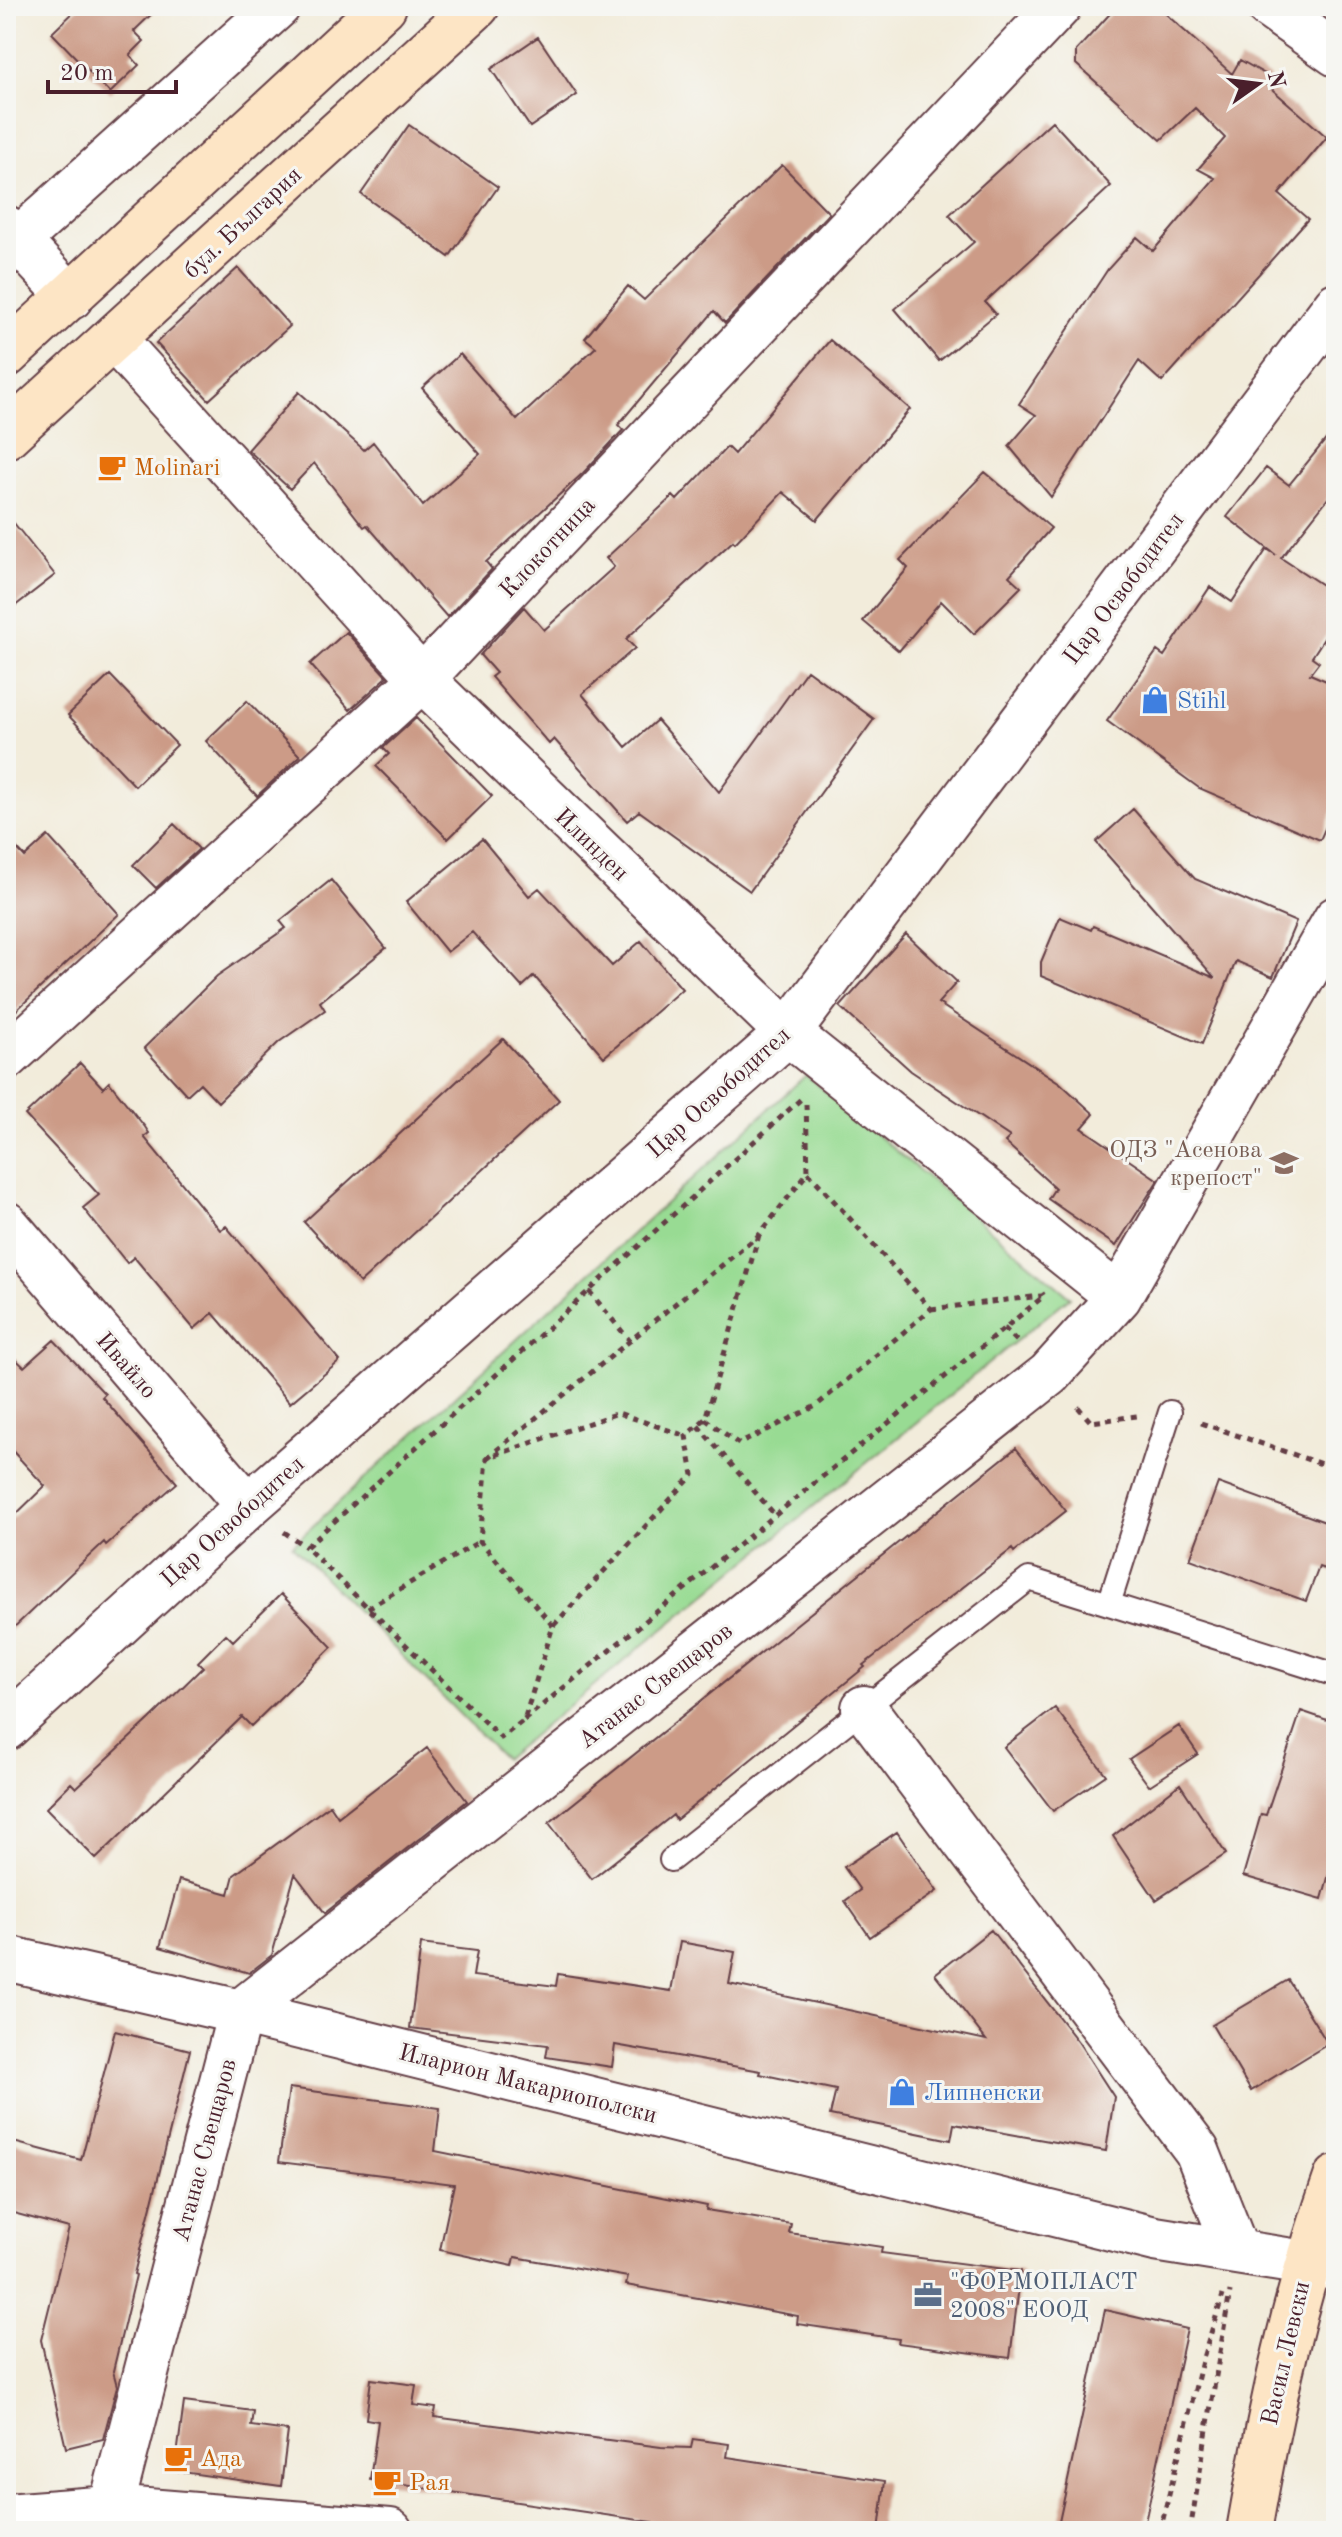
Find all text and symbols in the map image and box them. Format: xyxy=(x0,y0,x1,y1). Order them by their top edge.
scale bar xyxy=(48,44,176,94)
north arrow xyxy=(1218,44,1298,124)
text: 20 m xyxy=(60,62,114,86)
text: N xyxy=(1263,69,1288,91)
street label: бул. България xyxy=(180,163,307,284)
cafe icon: Molinari xyxy=(97,452,127,482)
place label: Molinari xyxy=(134,457,220,481)
street label: Клокотница xyxy=(496,493,601,603)
street label: Цар Освободител xyxy=(1060,509,1189,670)
shop icon: Stihl xyxy=(1140,685,1170,715)
place label: Stihl xyxy=(1177,690,1226,714)
street label: Илинден xyxy=(549,805,632,886)
street label: Цар Освободител xyxy=(643,1023,795,1164)
place label: ОДЗ "Асенова крепост" xyxy=(1109,1139,1262,1191)
school or university icon: ОДЗ "Асенова крепост" xyxy=(1269,1148,1299,1178)
street label: Ивайло xyxy=(91,1329,160,1404)
street label: Цар Освободител xyxy=(157,1452,309,1593)
street label: Атанас Свещаров xyxy=(575,1619,738,1754)
street label: Иларион Макариополски xyxy=(396,2041,659,2129)
street label: Атанас Свещаров xyxy=(170,2056,242,2245)
shop icon: Липненски xyxy=(887,2077,917,2107)
place label: Липненски xyxy=(924,2082,1042,2106)
place label: "ФОРМОПЛАСТ 2008" ЕООД xyxy=(950,2271,1138,2323)
street label: Васил Левски xyxy=(1259,2279,1315,2428)
office icon: "ФОРМОПЛАСТ 2008" ЕООД xyxy=(913,2280,943,2310)
cafe icon: Ада xyxy=(163,2443,193,2473)
place label: Ада xyxy=(200,2448,242,2472)
cafe icon: Рая xyxy=(372,2467,402,2497)
place label: Рая xyxy=(409,2472,450,2496)

